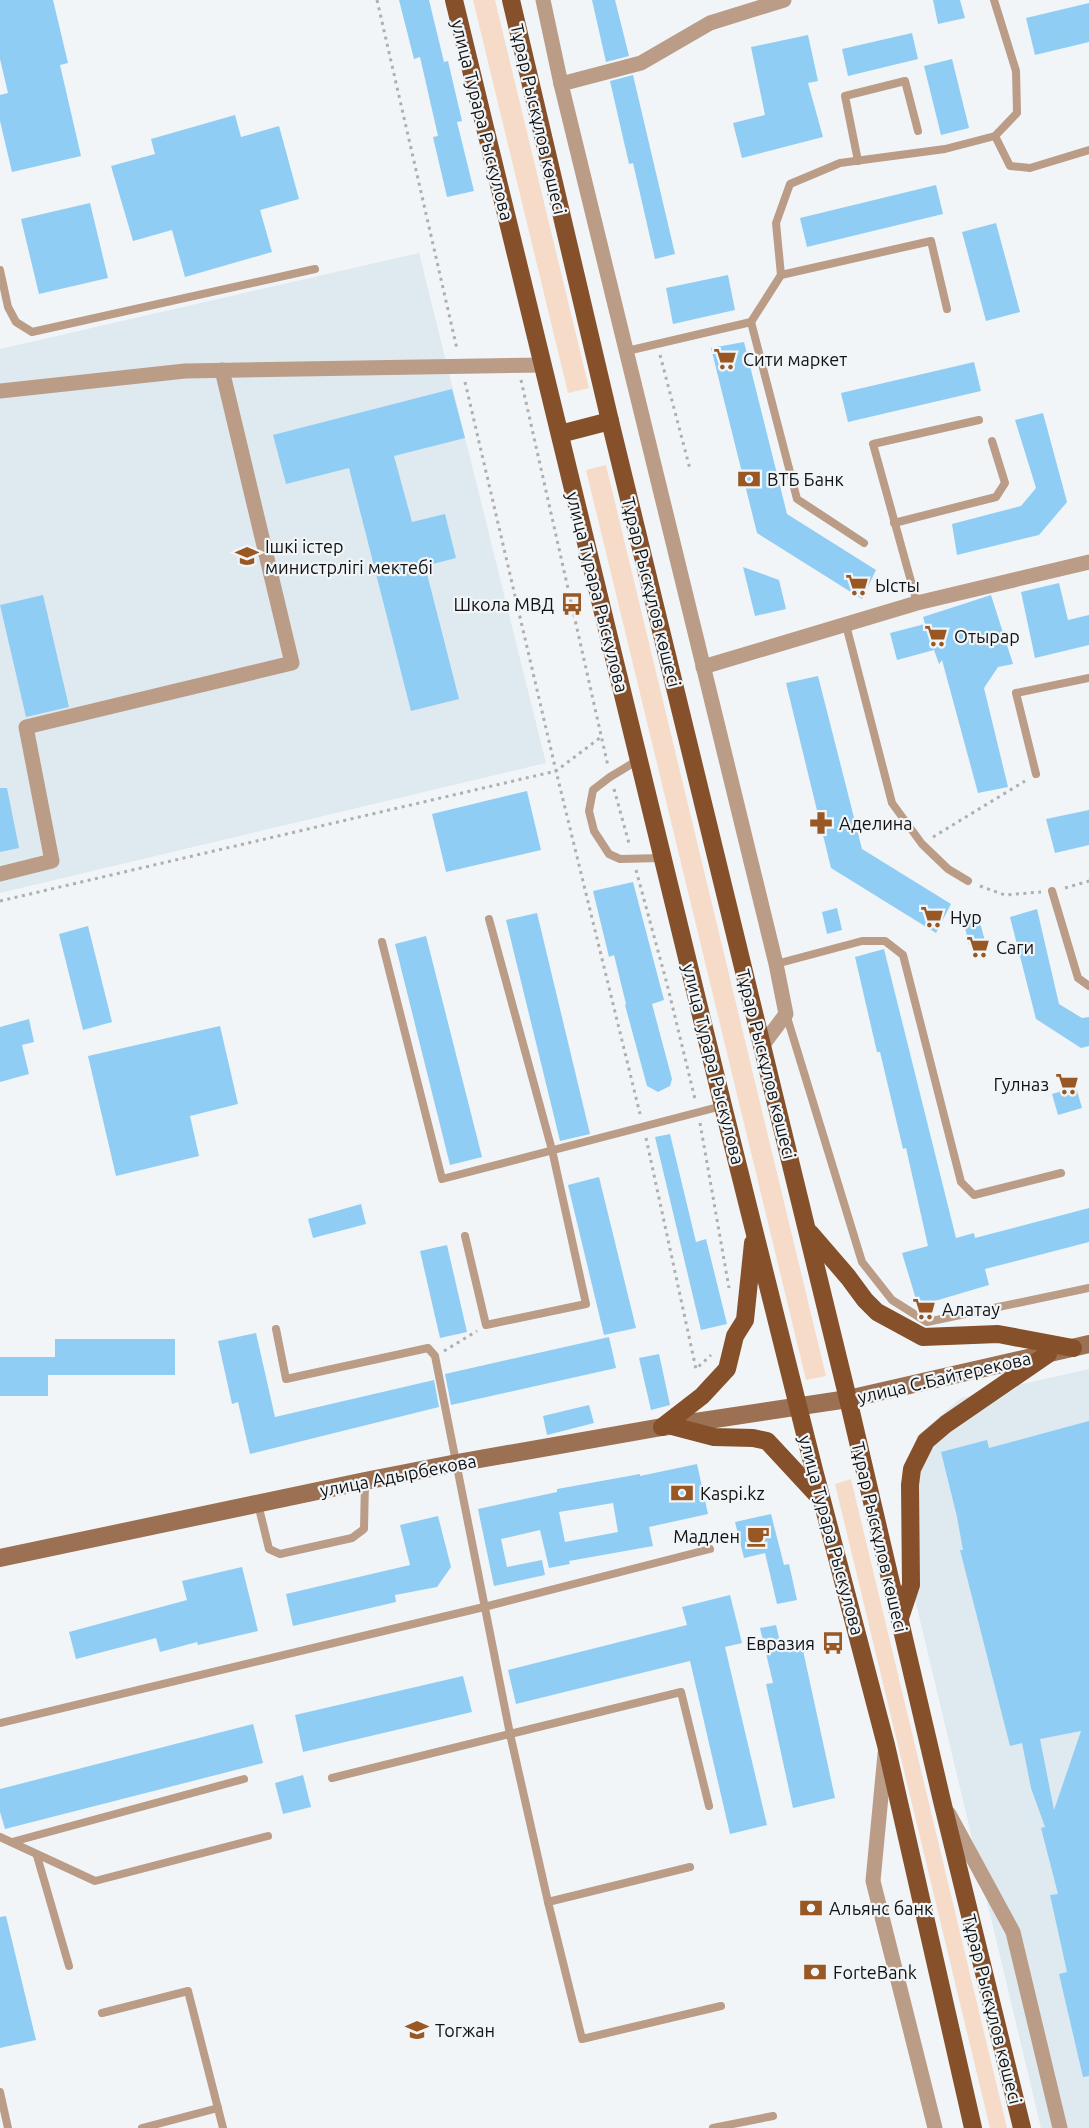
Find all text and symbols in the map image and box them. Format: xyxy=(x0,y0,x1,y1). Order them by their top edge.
street label: улица Турара Рыскулова xyxy=(448,18,518,222)
street label: Тұрар Рыскұлов көшесі xyxy=(507,22,571,216)
supermarket icon: Сити маркет xyxy=(712,346,738,372)
place label: Сити маркет xyxy=(743,349,847,369)
bank icon: ВТБ Банк xyxy=(736,466,762,492)
place label: ВТБ Банк xyxy=(767,469,844,489)
street label: улица Турара Рыскулова xyxy=(563,490,633,694)
street label: Тұрар Рыскұлов көшесі xyxy=(619,495,685,689)
place label: Ішкі істер министрлігі мектебі xyxy=(265,536,433,577)
school or university icon: Ішкі істер министрлігі мектебі xyxy=(234,543,260,569)
supermarket icon: Ысты xyxy=(844,572,870,598)
place label: Ысты xyxy=(875,575,920,595)
bus stop icon: Школа МВД xyxy=(559,591,585,617)
place label: Школа МВД xyxy=(454,594,554,614)
supermarket icon: Отырар xyxy=(923,623,949,649)
place label: Отырар xyxy=(954,626,1020,646)
pharmacy icon: Аделина xyxy=(808,810,834,836)
place label: Аделина xyxy=(839,813,913,833)
supermarket icon: Нур xyxy=(919,904,945,930)
place label: Нур xyxy=(950,907,982,927)
supermarket icon: Саги xyxy=(965,934,991,960)
place label: Саги xyxy=(996,937,1034,957)
street label: улица Турара Рыскулова xyxy=(679,962,749,1166)
street label: Тұрар Рыскұлов көшесі xyxy=(734,967,800,1161)
supermarket icon: Гулназ xyxy=(1054,1071,1080,1097)
place label: Гулназ xyxy=(994,1074,1049,1094)
supermarket icon: Алатау xyxy=(911,1296,937,1322)
place label: Алатау xyxy=(942,1299,1000,1319)
street label: улица С.Байтерекова xyxy=(855,1347,1033,1407)
street label: улица Турара Рыскулова xyxy=(796,1433,868,1637)
street label: Тұрар Рыскұлов көшесі xyxy=(848,1440,912,1634)
street label: улица Адырбекова xyxy=(318,1450,478,1500)
bank icon: Kaspi.kz xyxy=(669,1480,695,1506)
place label: Kaspi.kz xyxy=(700,1483,765,1503)
cafe icon: Мадлен xyxy=(745,1523,771,1549)
place label: Мадлен xyxy=(673,1526,740,1546)
bus stop icon: Евразия xyxy=(820,1630,846,1656)
place label: Евразия xyxy=(746,1633,815,1653)
bank icon: Альянс банк xyxy=(798,1895,824,1921)
place label: Альянс банк xyxy=(829,1898,933,1918)
street label: Тұрар Рыскұлов көшесі xyxy=(960,1912,1026,2106)
bank icon: ForteBank xyxy=(802,1959,828,1985)
place label: ForteBank xyxy=(833,1962,917,1982)
school or university icon: Тогжан xyxy=(404,2017,430,2043)
place label: Тогжан xyxy=(435,2020,495,2040)

